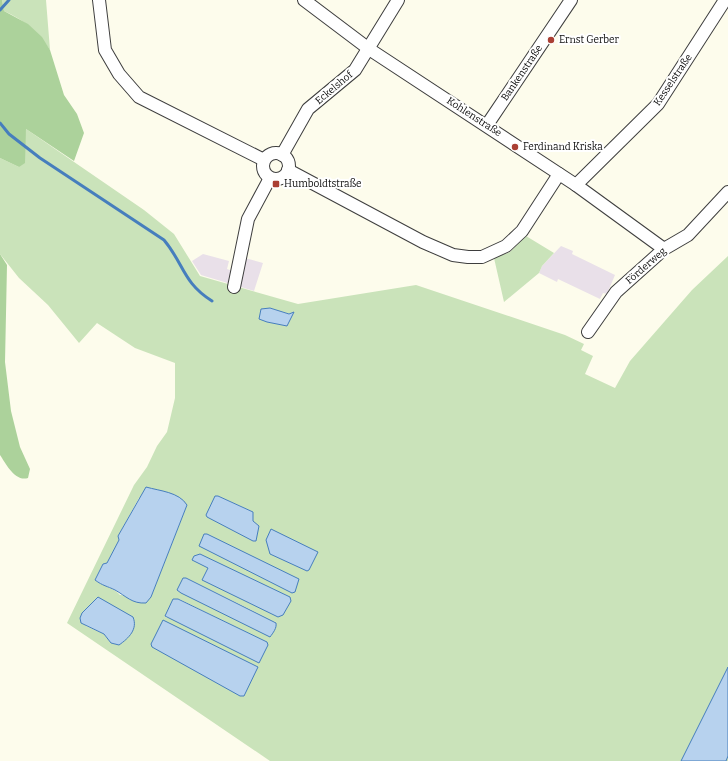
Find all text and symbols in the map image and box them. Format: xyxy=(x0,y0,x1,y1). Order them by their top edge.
place label: Ernst Gerber xyxy=(559,34,619,46)
marker: Ernst Gerber xyxy=(546,35,556,45)
street label: Bankenstraße xyxy=(499,43,545,103)
street label: Kesselstraße xyxy=(651,52,695,108)
street label: Eckelshof xyxy=(313,68,356,107)
street label: Kohlenstraße xyxy=(444,95,504,139)
place label: Ferdinand Kriska xyxy=(523,141,603,153)
marker: Ferdinand Kriska xyxy=(510,142,520,152)
place label: Humboldtstraße xyxy=(284,178,361,190)
marker: Humboldtstraße xyxy=(271,179,281,189)
street label: Förderweg xyxy=(623,245,669,287)

